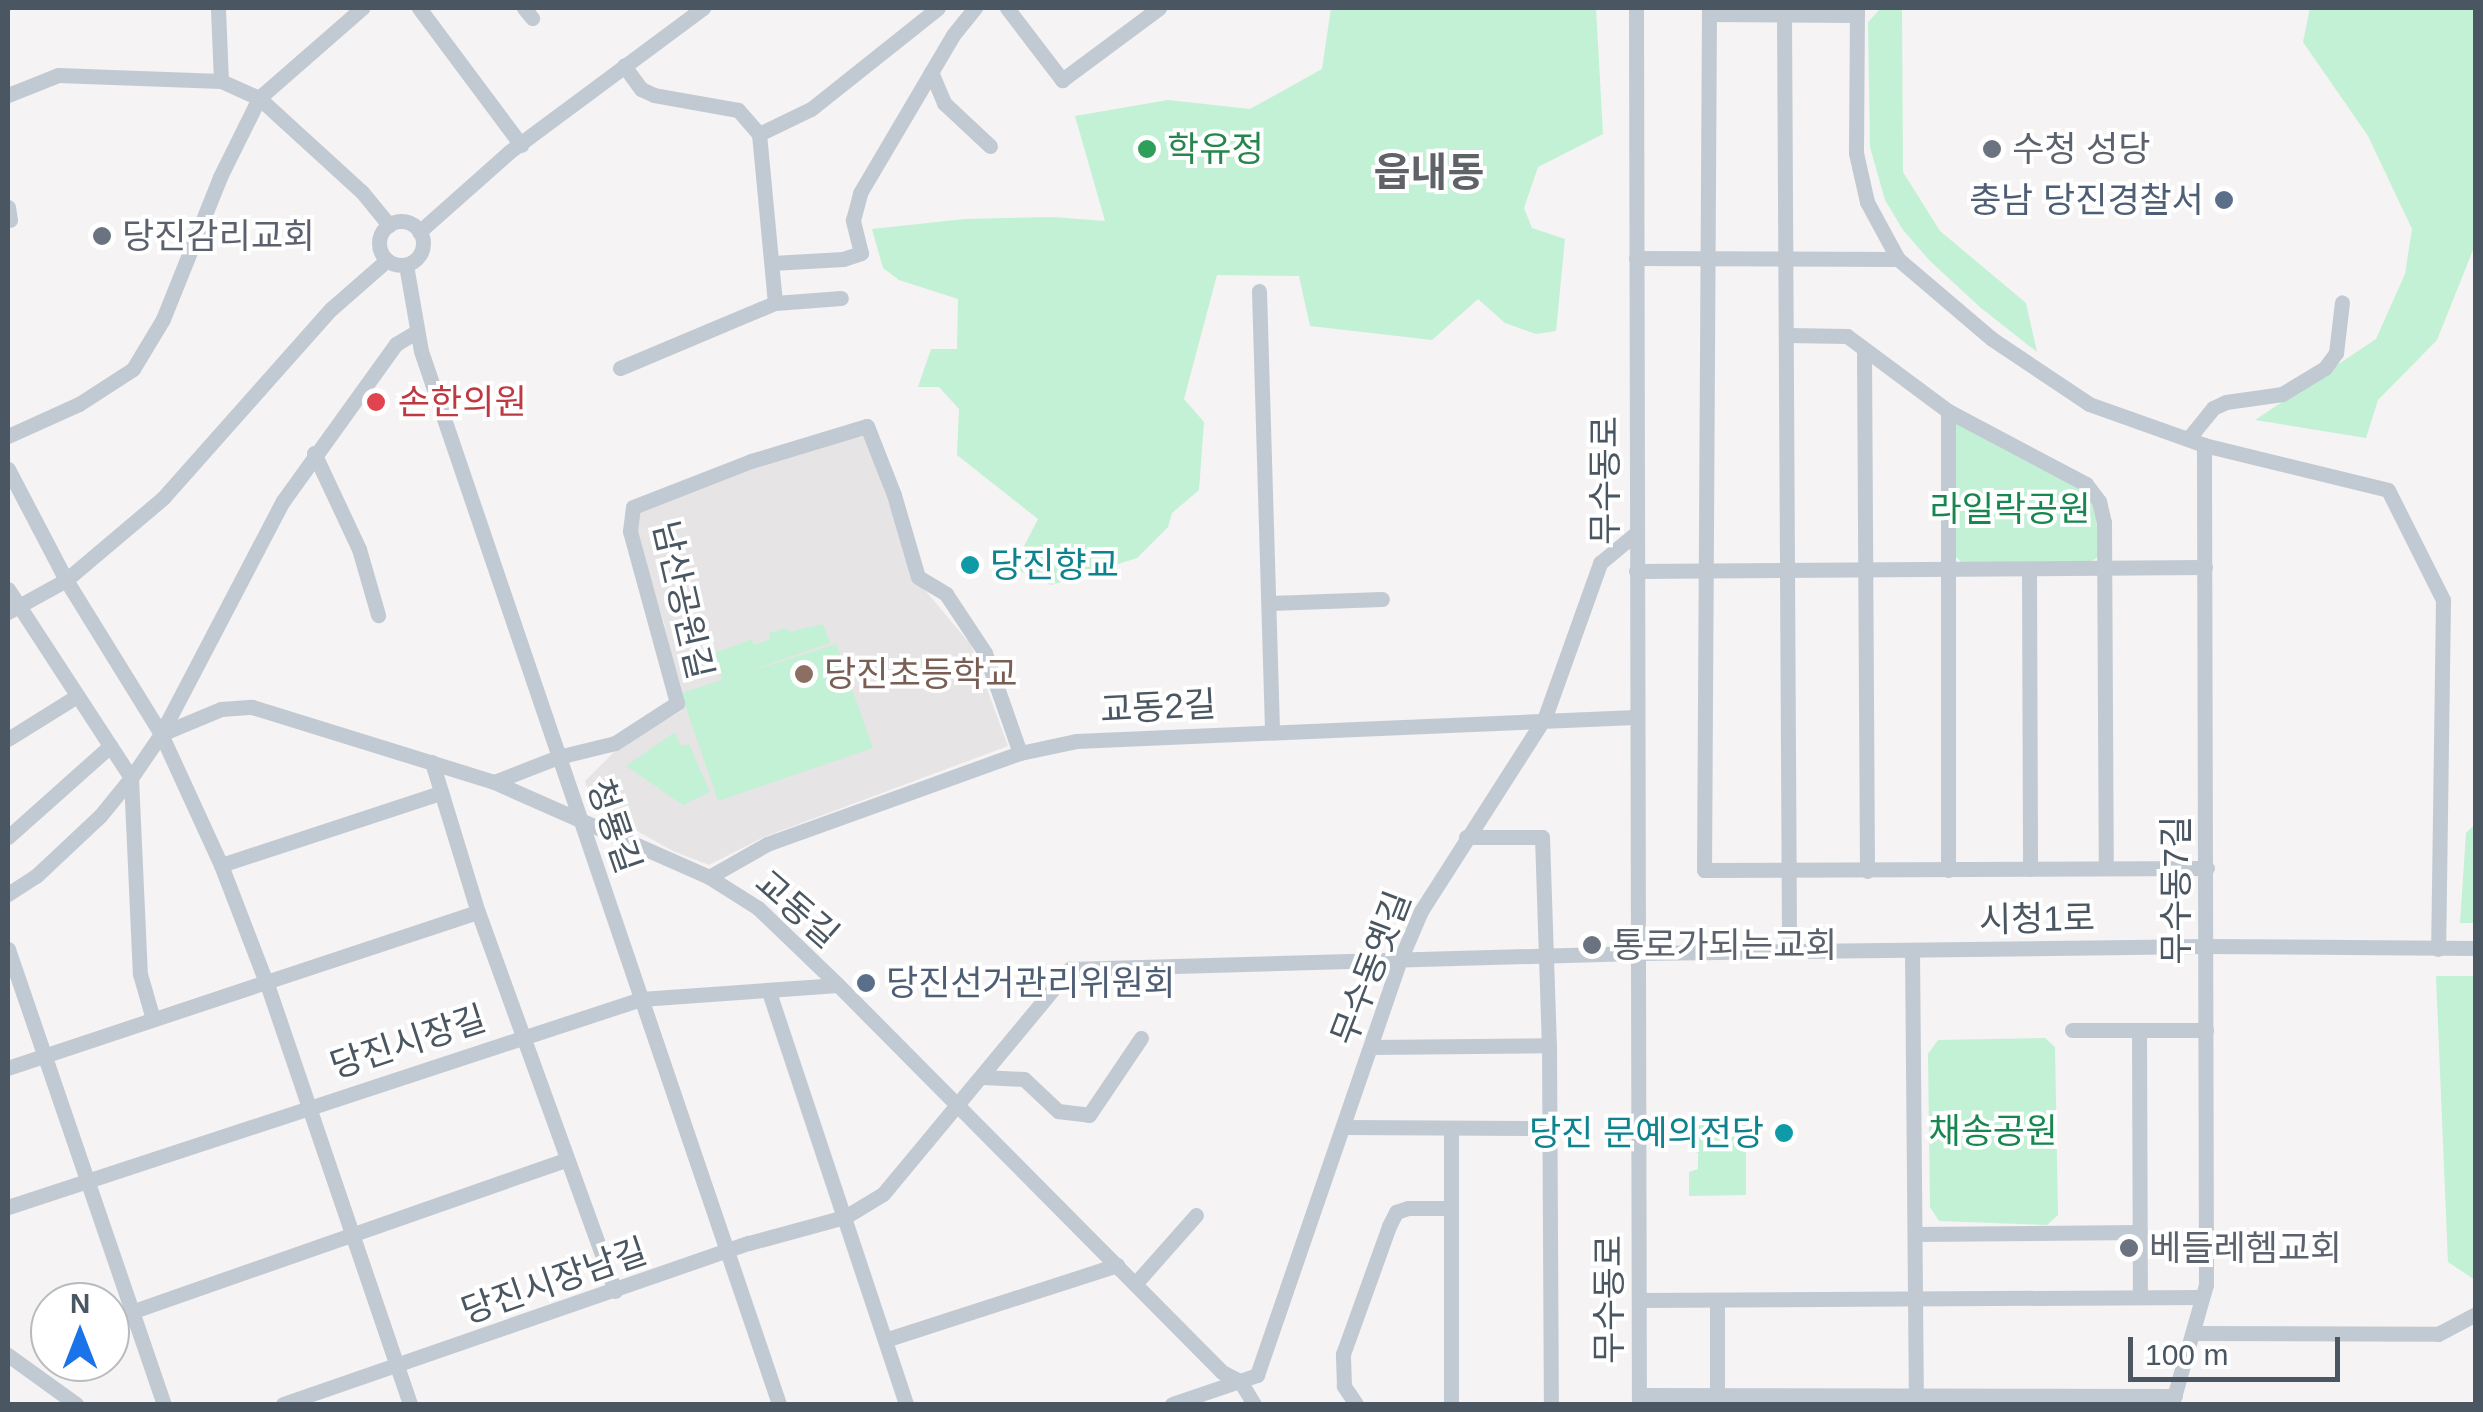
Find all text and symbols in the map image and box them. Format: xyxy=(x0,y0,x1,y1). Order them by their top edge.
place label: 학유정 xyxy=(1167,128,1264,170)
place label: 수청 성당 xyxy=(2012,128,2151,170)
marker: 학유정 xyxy=(1136,138,1158,160)
marker: 수청 성당 xyxy=(1981,138,2003,160)
district label: 읍내동 xyxy=(1374,148,1484,196)
place label: 충남 당진경찰서 xyxy=(1969,179,2204,221)
marker: 충남 당진경찰서 xyxy=(2213,189,2235,211)
place label: 당진감리교회 xyxy=(122,215,315,257)
marker: 당진감리교회 xyxy=(91,225,113,247)
place label: 손한의원 xyxy=(398,381,527,423)
marker: 손한의원 xyxy=(363,389,389,415)
street label: 무수동로 xyxy=(1584,416,1626,544)
park label: 라일락공원 xyxy=(1930,488,2090,530)
street label: 남산공원길 xyxy=(644,517,722,683)
place label: 당진향교 xyxy=(990,544,1119,586)
marker: 당진향교 xyxy=(959,554,981,576)
place label: 당진초등학교 xyxy=(824,653,1017,695)
marker: 당진초등학교 xyxy=(793,663,815,685)
street label: 교동2길 xyxy=(1099,683,1217,731)
street label: 청룡길 xyxy=(578,773,650,879)
street label: 무수동7길 xyxy=(2155,816,2197,964)
street label: 교동길 xyxy=(747,861,847,957)
street label: 무수동옛길 xyxy=(1323,885,1419,1051)
street label: 시청1로 xyxy=(1979,897,2095,941)
place label: 통로가되는교회 xyxy=(1612,924,1837,966)
marker: 통로가되는교회 xyxy=(1581,934,1603,956)
place label: 당진선거관리위원회 xyxy=(886,962,1176,1004)
marker: 당진선거관리위원회 xyxy=(855,972,877,994)
street label: 당진시장길 xyxy=(325,997,491,1087)
park label: 채송공원 xyxy=(1929,1110,2057,1152)
place label: 당진 문예의전당 xyxy=(1529,1112,1764,1154)
marker: 당진 문예의전당 xyxy=(1773,1122,1795,1144)
place label: 베들레헴교회 xyxy=(2149,1227,2342,1269)
street label: 당진시장남길 xyxy=(456,1230,652,1332)
street label: 무수동로 xyxy=(1588,1235,1630,1363)
marker: 베들레헴교회 xyxy=(2118,1237,2140,1259)
north arrow xyxy=(30,1282,130,1382)
text: N xyxy=(70,1288,90,1319)
scale bar xyxy=(2133,1317,2346,1379)
text: 100 m xyxy=(2145,1338,2228,1371)

